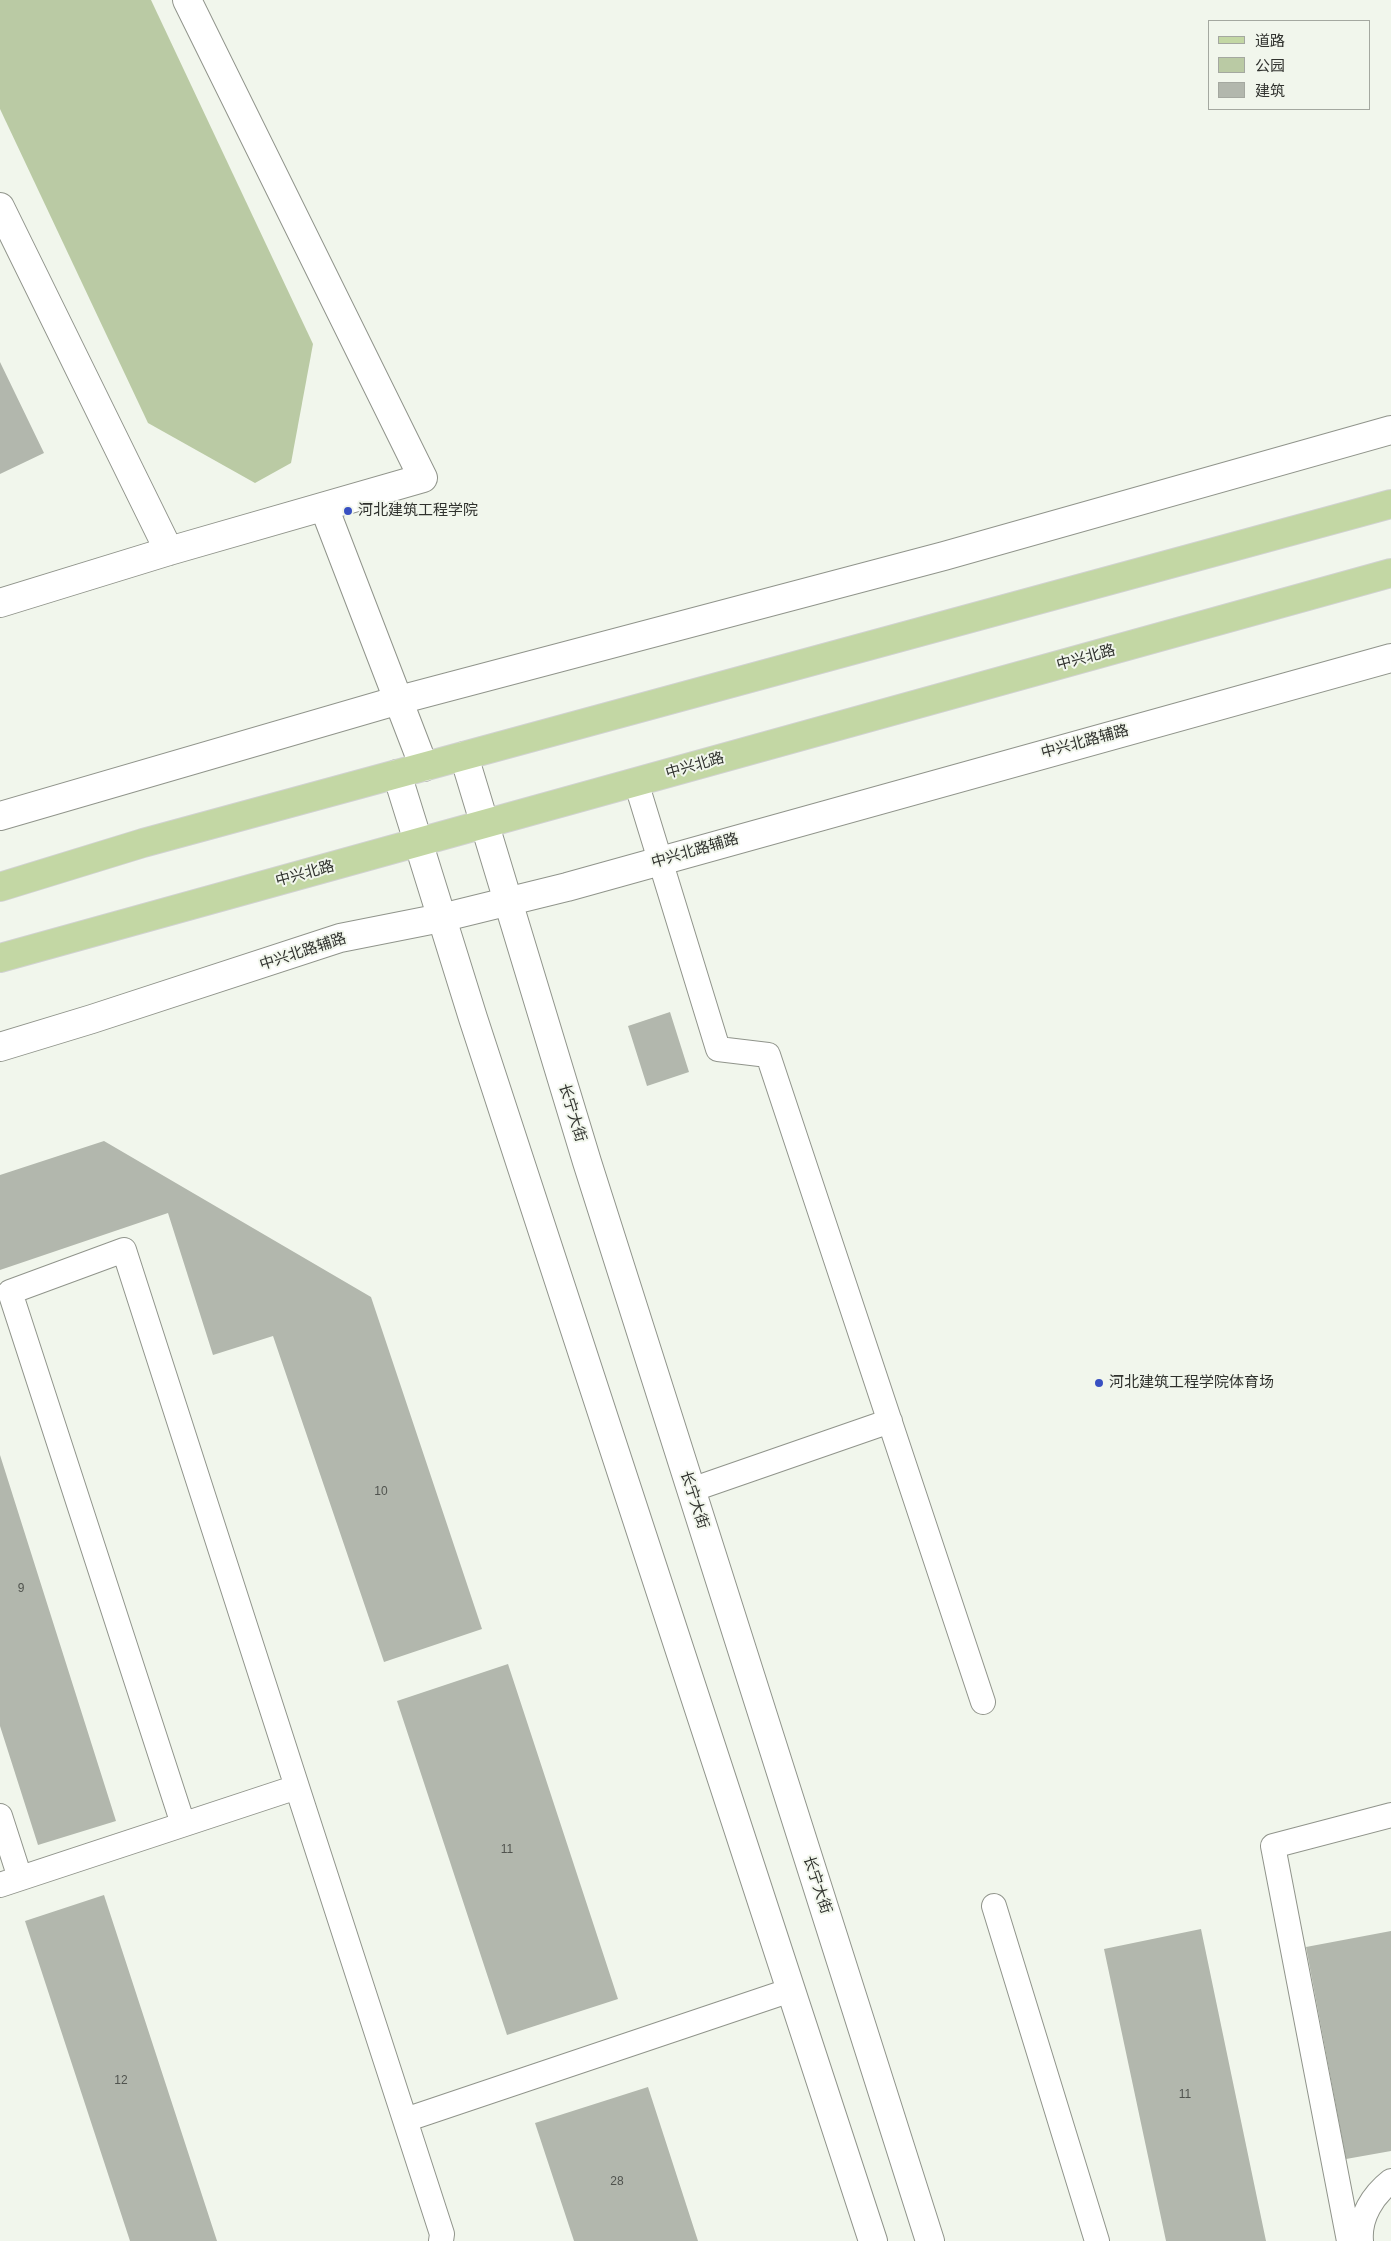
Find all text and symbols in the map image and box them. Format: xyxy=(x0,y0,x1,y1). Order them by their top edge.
legend xyxy=(1208,20,1371,110)
text: 道路 xyxy=(1255,32,1285,49)
text: 公园 xyxy=(1255,57,1285,74)
text: 建筑 xyxy=(1255,82,1285,99)
place label: 河北建筑工程学院 xyxy=(358,502,478,520)
marker: 河北建筑工程学院 xyxy=(342,505,354,517)
street label: 中兴北路 xyxy=(1055,642,1117,674)
street label: 中兴北路辅路 xyxy=(1039,722,1131,762)
street label: 中兴北路 xyxy=(664,749,726,783)
street label: 中兴北路辅路 xyxy=(649,830,741,872)
street label: 中兴北路 xyxy=(274,858,336,890)
street label: 中兴北路辅路 xyxy=(257,930,349,974)
street label: 长宁大街 xyxy=(555,1082,589,1144)
place label: 河北建筑工程学院体育场 xyxy=(1109,1374,1274,1392)
marker: 河北建筑工程学院体育场 xyxy=(1093,1377,1105,1389)
street label: 长宁大街 xyxy=(676,1469,712,1531)
house number: 10 xyxy=(374,1485,388,1499)
house number: 9 xyxy=(18,1582,24,1596)
house number: 11 xyxy=(501,1843,513,1857)
street label: 长宁大街 xyxy=(799,1854,835,1916)
house number: 12 xyxy=(114,2074,128,2088)
house number: 11 xyxy=(1179,2088,1191,2102)
house number: 28 xyxy=(610,2175,624,2189)

